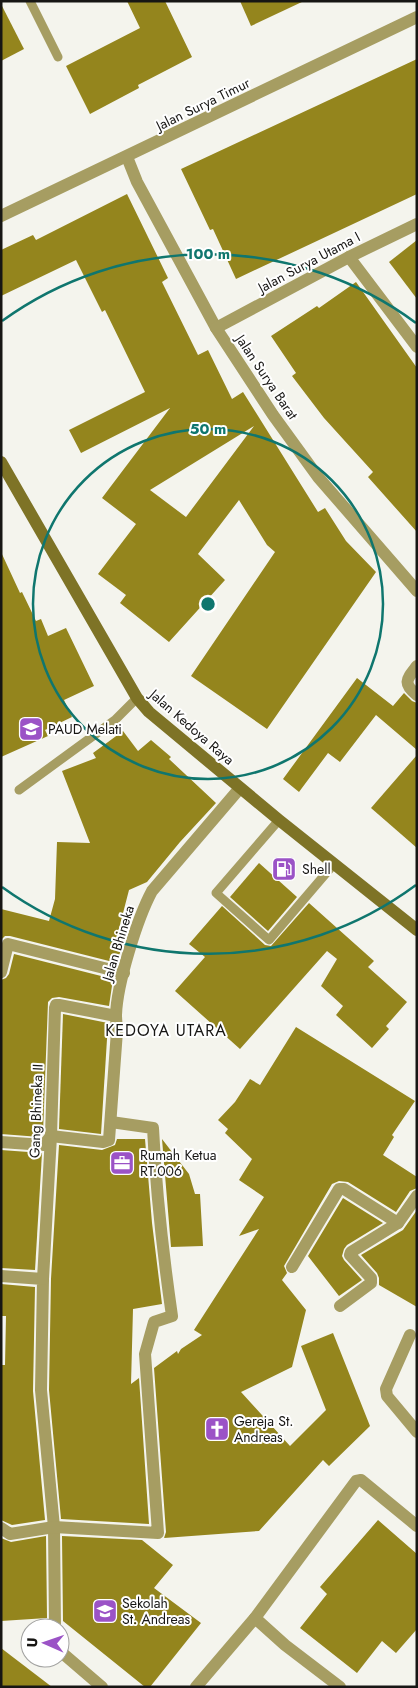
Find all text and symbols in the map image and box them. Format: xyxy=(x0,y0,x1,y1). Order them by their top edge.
street label: Jalan Surya Timur xyxy=(151,73,253,136)
street label: Jalan Surya Utama I xyxy=(253,227,364,298)
text: 100 m xyxy=(186,243,230,265)
street label: Jalan Surya Barat xyxy=(230,329,303,424)
text: 50 m xyxy=(190,418,226,440)
centre of rings xyxy=(199,595,217,613)
street label: Jalan Kedoya Raya xyxy=(144,683,239,769)
school or university icon: PAUD Melati xyxy=(18,716,44,742)
place label: PAUD Melati xyxy=(48,719,122,739)
fuel station icon: Shell xyxy=(271,856,297,882)
place label: Shell xyxy=(302,859,331,879)
street label: Jalan Bhineka xyxy=(96,903,139,985)
district label: KEDOYA UTARA xyxy=(105,1019,227,1042)
street label: Gang Bhineka II xyxy=(24,1063,48,1159)
place label: Rumah Ketua RT.006 xyxy=(140,1145,217,1181)
office icon: Rumah Ketua RT.006 xyxy=(109,1150,135,1176)
place label: Gereja St. Andreas xyxy=(234,1411,294,1447)
church icon: Gereja St. Andreas xyxy=(204,1416,230,1442)
place label: Sekolah St. Andreas xyxy=(122,1593,191,1629)
school or university icon: Sekolah St. Andreas xyxy=(92,1598,118,1624)
north arrow xyxy=(20,1618,70,1668)
text: U xyxy=(22,1637,42,1648)

